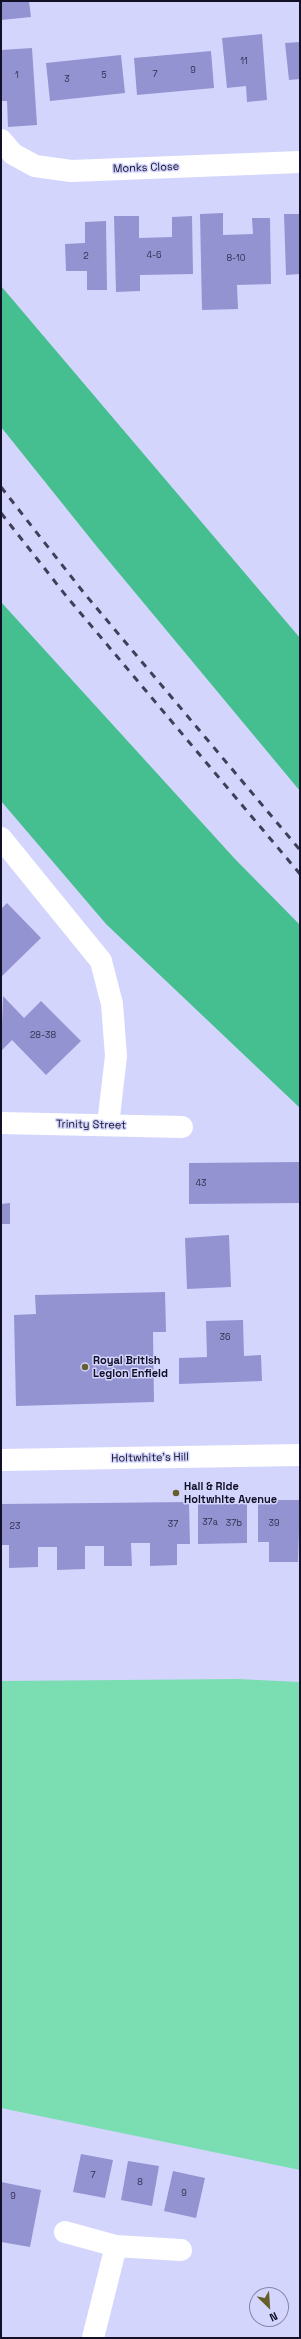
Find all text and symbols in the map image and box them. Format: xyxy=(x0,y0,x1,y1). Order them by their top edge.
house number: 11 xyxy=(240,57,248,67)
house number: 9 xyxy=(190,66,196,76)
house number: 7 xyxy=(152,70,158,80)
house number: 1 xyxy=(15,71,19,81)
house number: 5 xyxy=(101,71,107,81)
house number: 3 xyxy=(64,75,70,85)
street label: Monks Close xyxy=(113,160,179,176)
house number: 4-6 xyxy=(146,251,162,261)
house number: 2 xyxy=(83,252,89,262)
house number: 8-10 xyxy=(226,254,246,264)
house number: 28-38 xyxy=(30,1031,56,1041)
street label: Trinity Street xyxy=(56,1118,126,1132)
house number: 43 xyxy=(195,1179,207,1189)
house number: 36 xyxy=(220,1333,230,1343)
place label: Royal British Legion Enfield xyxy=(93,1354,168,1380)
marker: Royal British Legion Enfield xyxy=(80,1362,90,1372)
street label: Holtwhite's Hill xyxy=(111,1451,189,1465)
place label: Hail & Ride Holtwhite Avenue xyxy=(184,1480,277,1506)
marker: Hail & Ride Holtwhite Avenue xyxy=(171,1488,181,1498)
house number: 37a xyxy=(202,1518,218,1528)
house number: 37b xyxy=(226,1519,242,1529)
house number: 39 xyxy=(269,1519,279,1529)
house number: 37 xyxy=(168,1520,178,1530)
house number: 23 xyxy=(10,1522,20,1532)
house number: 7 xyxy=(90,2171,96,2181)
house number: 8 xyxy=(137,2178,143,2188)
house number: 9 xyxy=(181,2189,187,2199)
house number: 9 xyxy=(10,2192,16,2202)
north arrow xyxy=(249,2287,289,2327)
text: N xyxy=(267,2309,280,2325)

